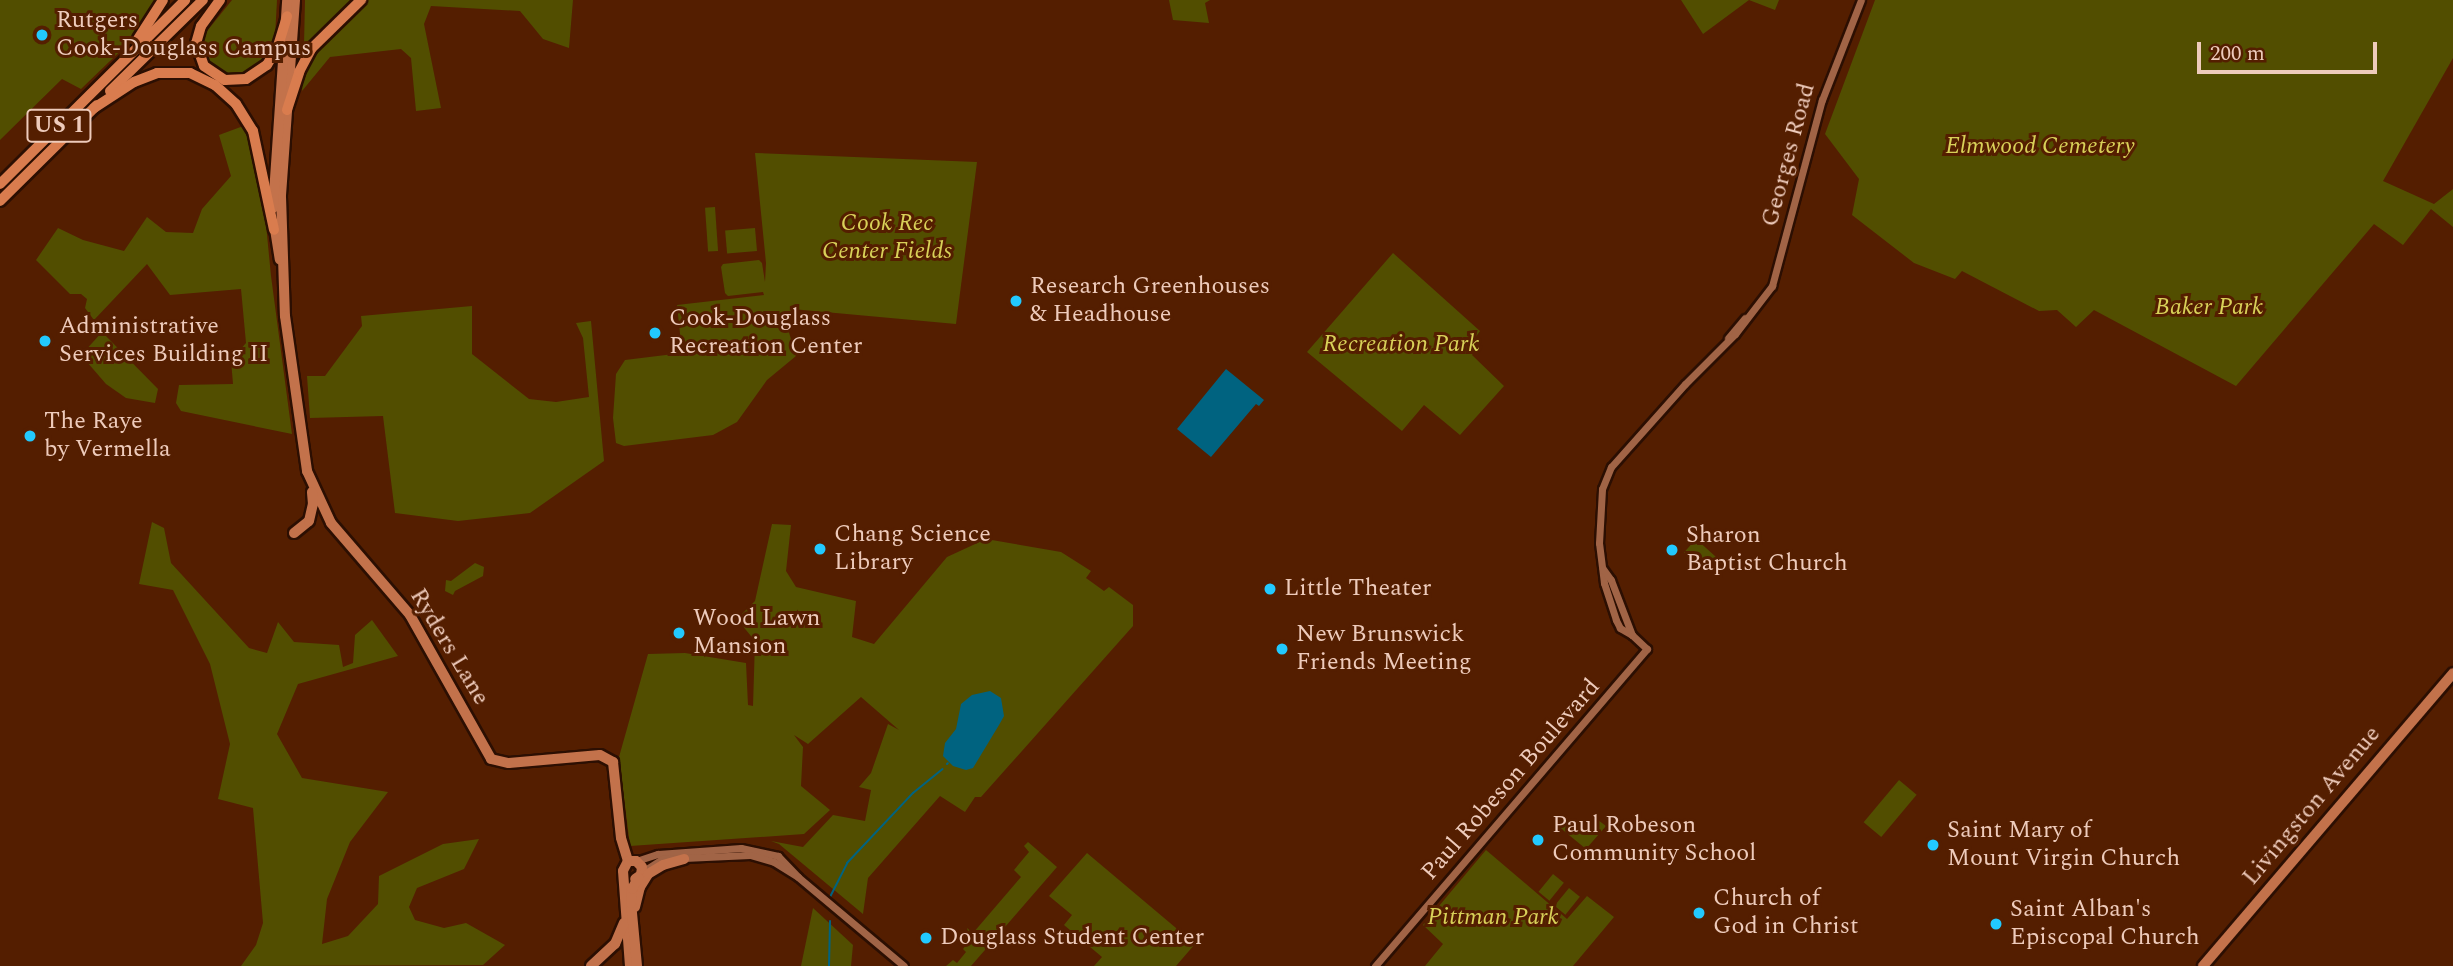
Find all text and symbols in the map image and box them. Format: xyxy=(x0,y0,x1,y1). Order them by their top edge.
place label: Rutgers Cook-Douglass Campus xyxy=(56,7,311,63)
marker: Rutgers Cook-Douglass Campus xyxy=(34,27,50,43)
scale bar xyxy=(2201,28,2381,72)
text: 200 m xyxy=(2210,38,2265,70)
street label: Georges Road xyxy=(1756,80,1822,230)
road number: US 1 xyxy=(26,106,92,146)
park label: Elmwood Cemetery xyxy=(1945,133,2135,161)
park label: Cook Rec Center Fields xyxy=(822,210,952,266)
place label: Research Greenhouses & Headhouse xyxy=(1030,273,1270,329)
marker: Research Greenhouses & Headhouse xyxy=(1008,293,1024,309)
park label: Baker Park xyxy=(2155,294,2263,322)
place label: Cook-Douglass Recreation Center xyxy=(669,305,863,361)
place label: Administrative Services Building II xyxy=(59,313,268,369)
marker: Cook-Douglass Recreation Center xyxy=(647,325,663,341)
park label: Recreation Park xyxy=(1323,331,1479,359)
marker: Administrative Services Building II xyxy=(37,333,53,349)
place label: The Raye by Vermella xyxy=(44,408,171,464)
marker: The Raye by Vermella xyxy=(22,428,38,444)
place label: Chang Science Library xyxy=(834,521,991,577)
place label: Sharon Baptist Church xyxy=(1686,522,1848,578)
marker: Chang Science Library xyxy=(812,541,828,557)
marker: Sharon Baptist Church xyxy=(1664,542,1680,558)
place label: Little Theater xyxy=(1284,575,1432,603)
marker: Little Theater xyxy=(1262,581,1278,597)
street label: Ryders Lane xyxy=(403,584,495,710)
place label: Wood Lawn Mansion xyxy=(693,605,821,661)
place label: New Brunswick Friends Meeting xyxy=(1296,621,1472,677)
marker: Wood Lawn Mansion xyxy=(671,625,687,641)
marker: New Brunswick Friends Meeting xyxy=(1274,641,1290,657)
street label: Paul Robeson Boulevard xyxy=(1416,673,1606,887)
street label: Livingston Avenue xyxy=(2237,720,2387,892)
place label: Paul Robeson Community School xyxy=(1552,812,1756,868)
place label: Saint Mary of Mount Virgin Church xyxy=(1947,817,2180,873)
marker: Paul Robeson Community School xyxy=(1530,832,1546,848)
marker: Saint Mary of Mount Virgin Church xyxy=(1925,837,1941,853)
place label: Church of God in Christ xyxy=(1713,885,1858,941)
place label: Saint Alban's Episcopal Church xyxy=(2010,896,2200,952)
park label: Pittman Park xyxy=(1427,904,1559,932)
marker: Church of God in Christ xyxy=(1691,905,1707,921)
marker: Saint Alban's Episcopal Church xyxy=(1988,916,2004,932)
place label: Douglass Student Center xyxy=(940,924,1204,952)
marker: Douglass Student Center xyxy=(918,930,934,946)

